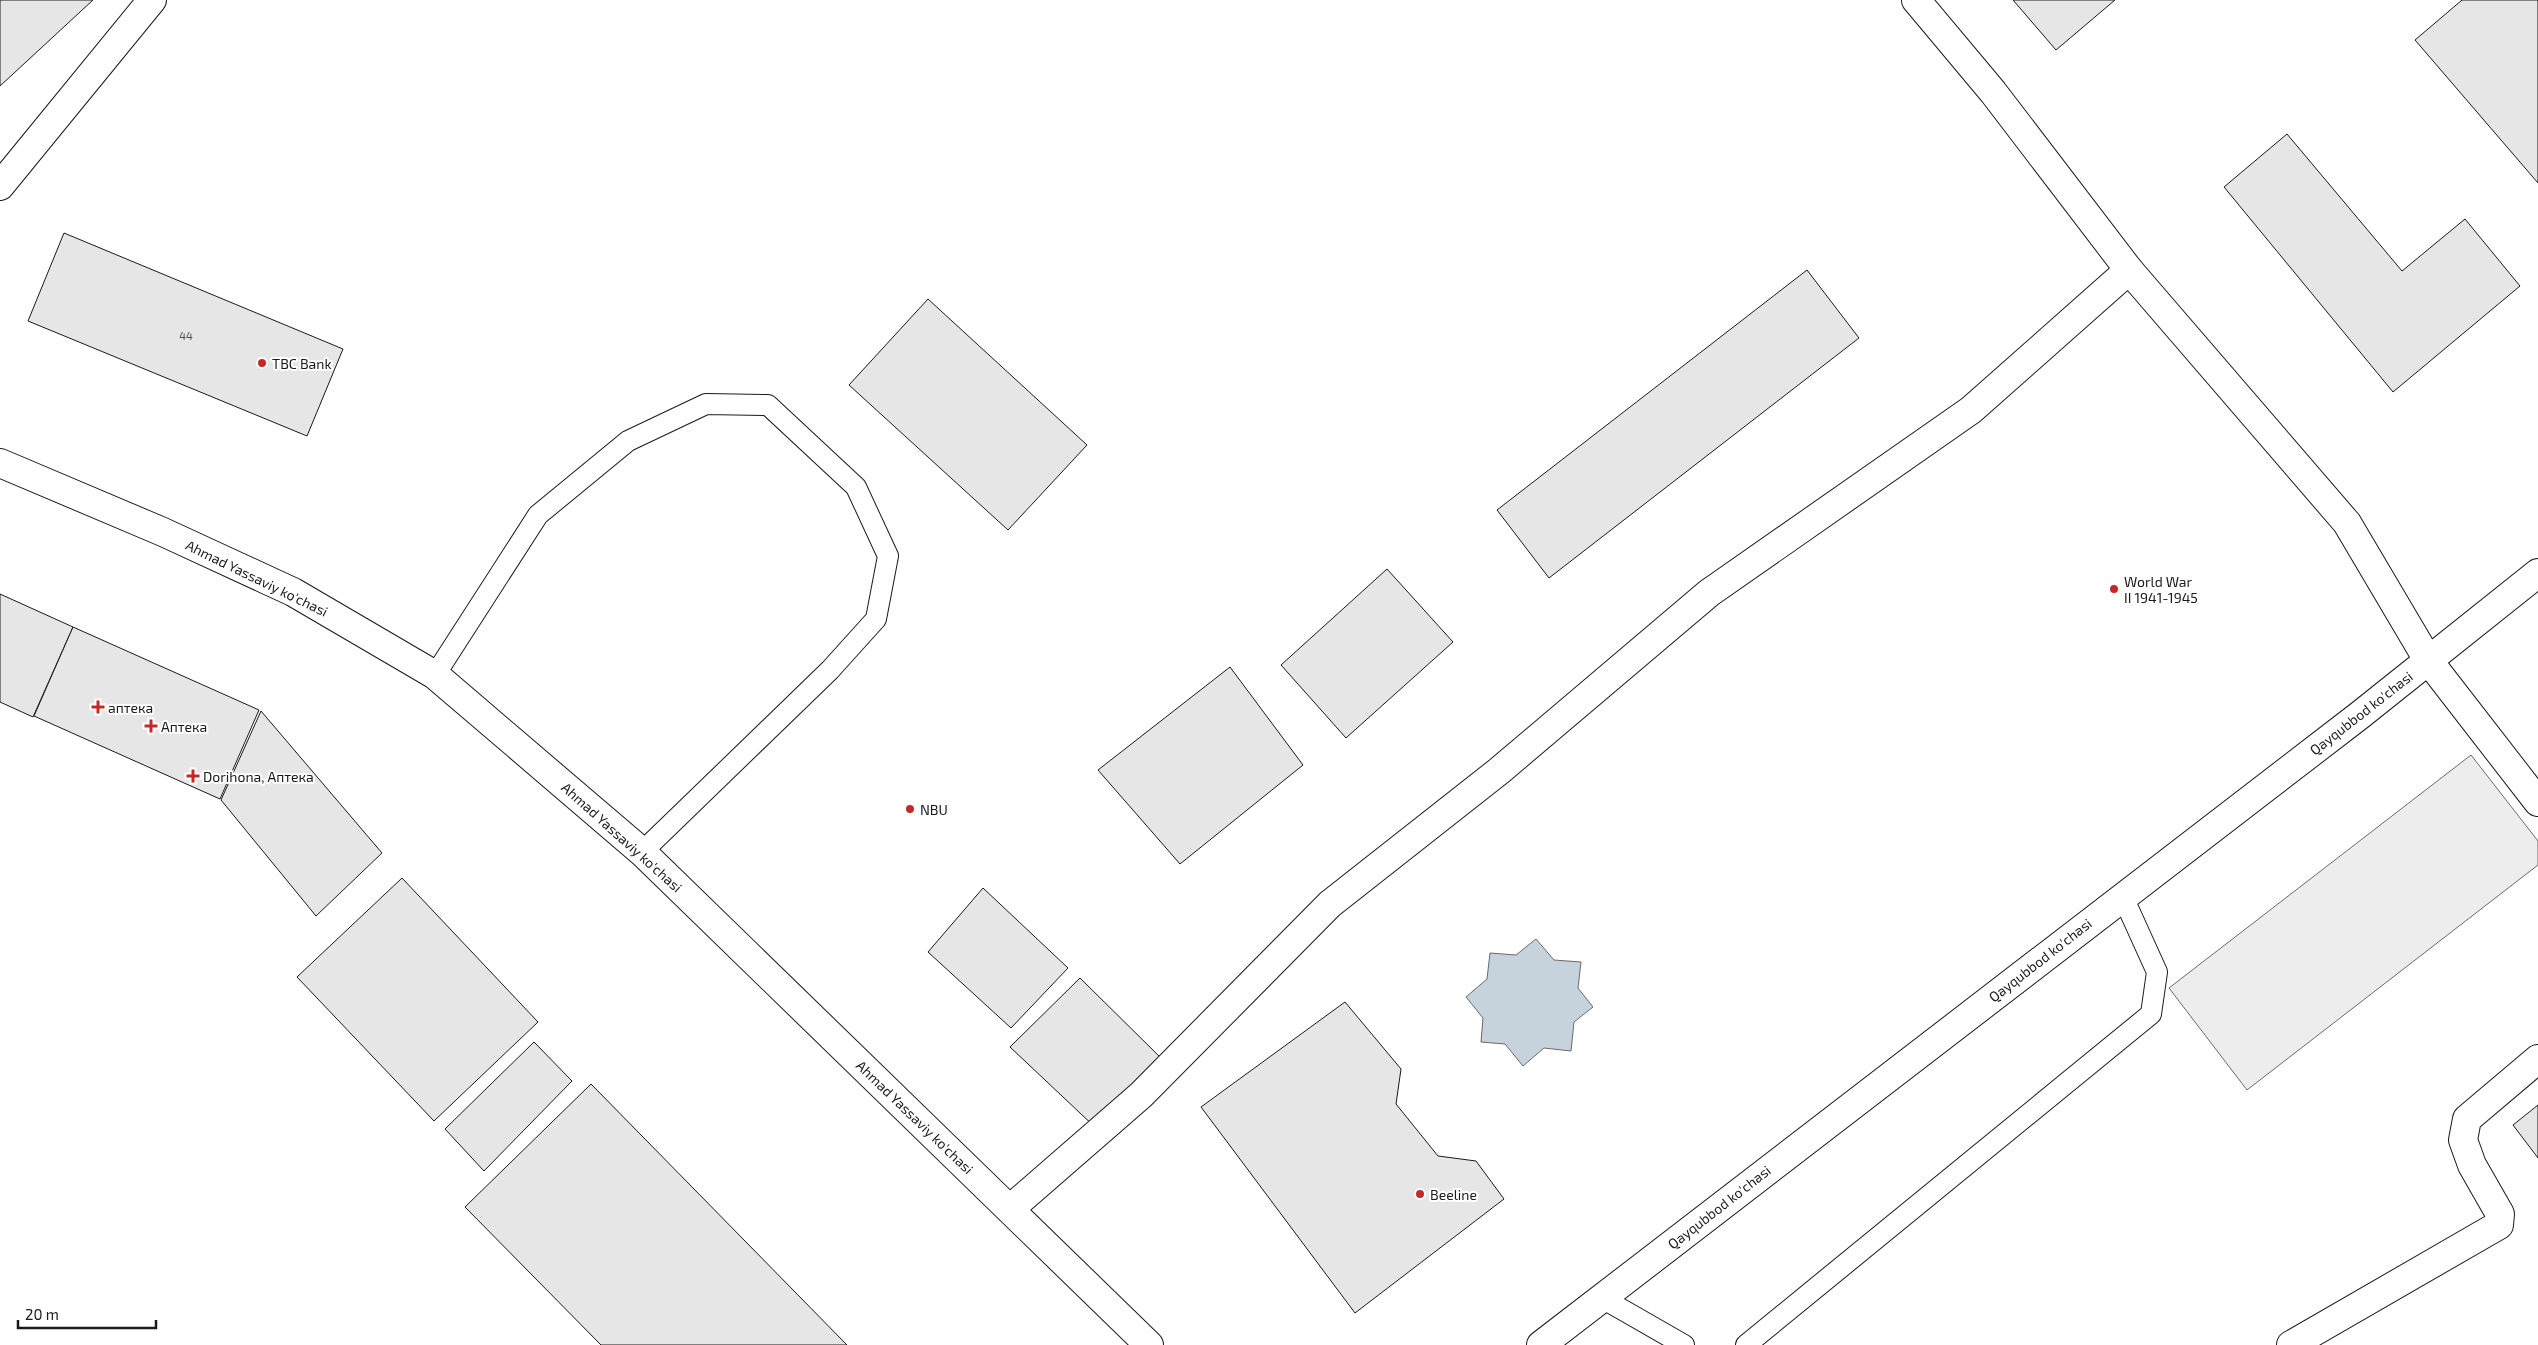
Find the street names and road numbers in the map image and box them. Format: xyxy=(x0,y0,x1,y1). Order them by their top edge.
street label: Ahmad Yassaviy ko'chasi xyxy=(183,536,331,620)
street label: Qayqubbod ko'chasi xyxy=(2306,668,2416,758)
street label: Ahmad Yassaviy ko'chasi xyxy=(558,778,686,896)
street label: Qayqubbod ko'chasi xyxy=(1985,915,2095,1005)
street label: Ahmad Yassaviy ko'chasi xyxy=(853,1057,977,1177)
street label: Qayqubbod ko'chasi xyxy=(1664,1162,1774,1252)

